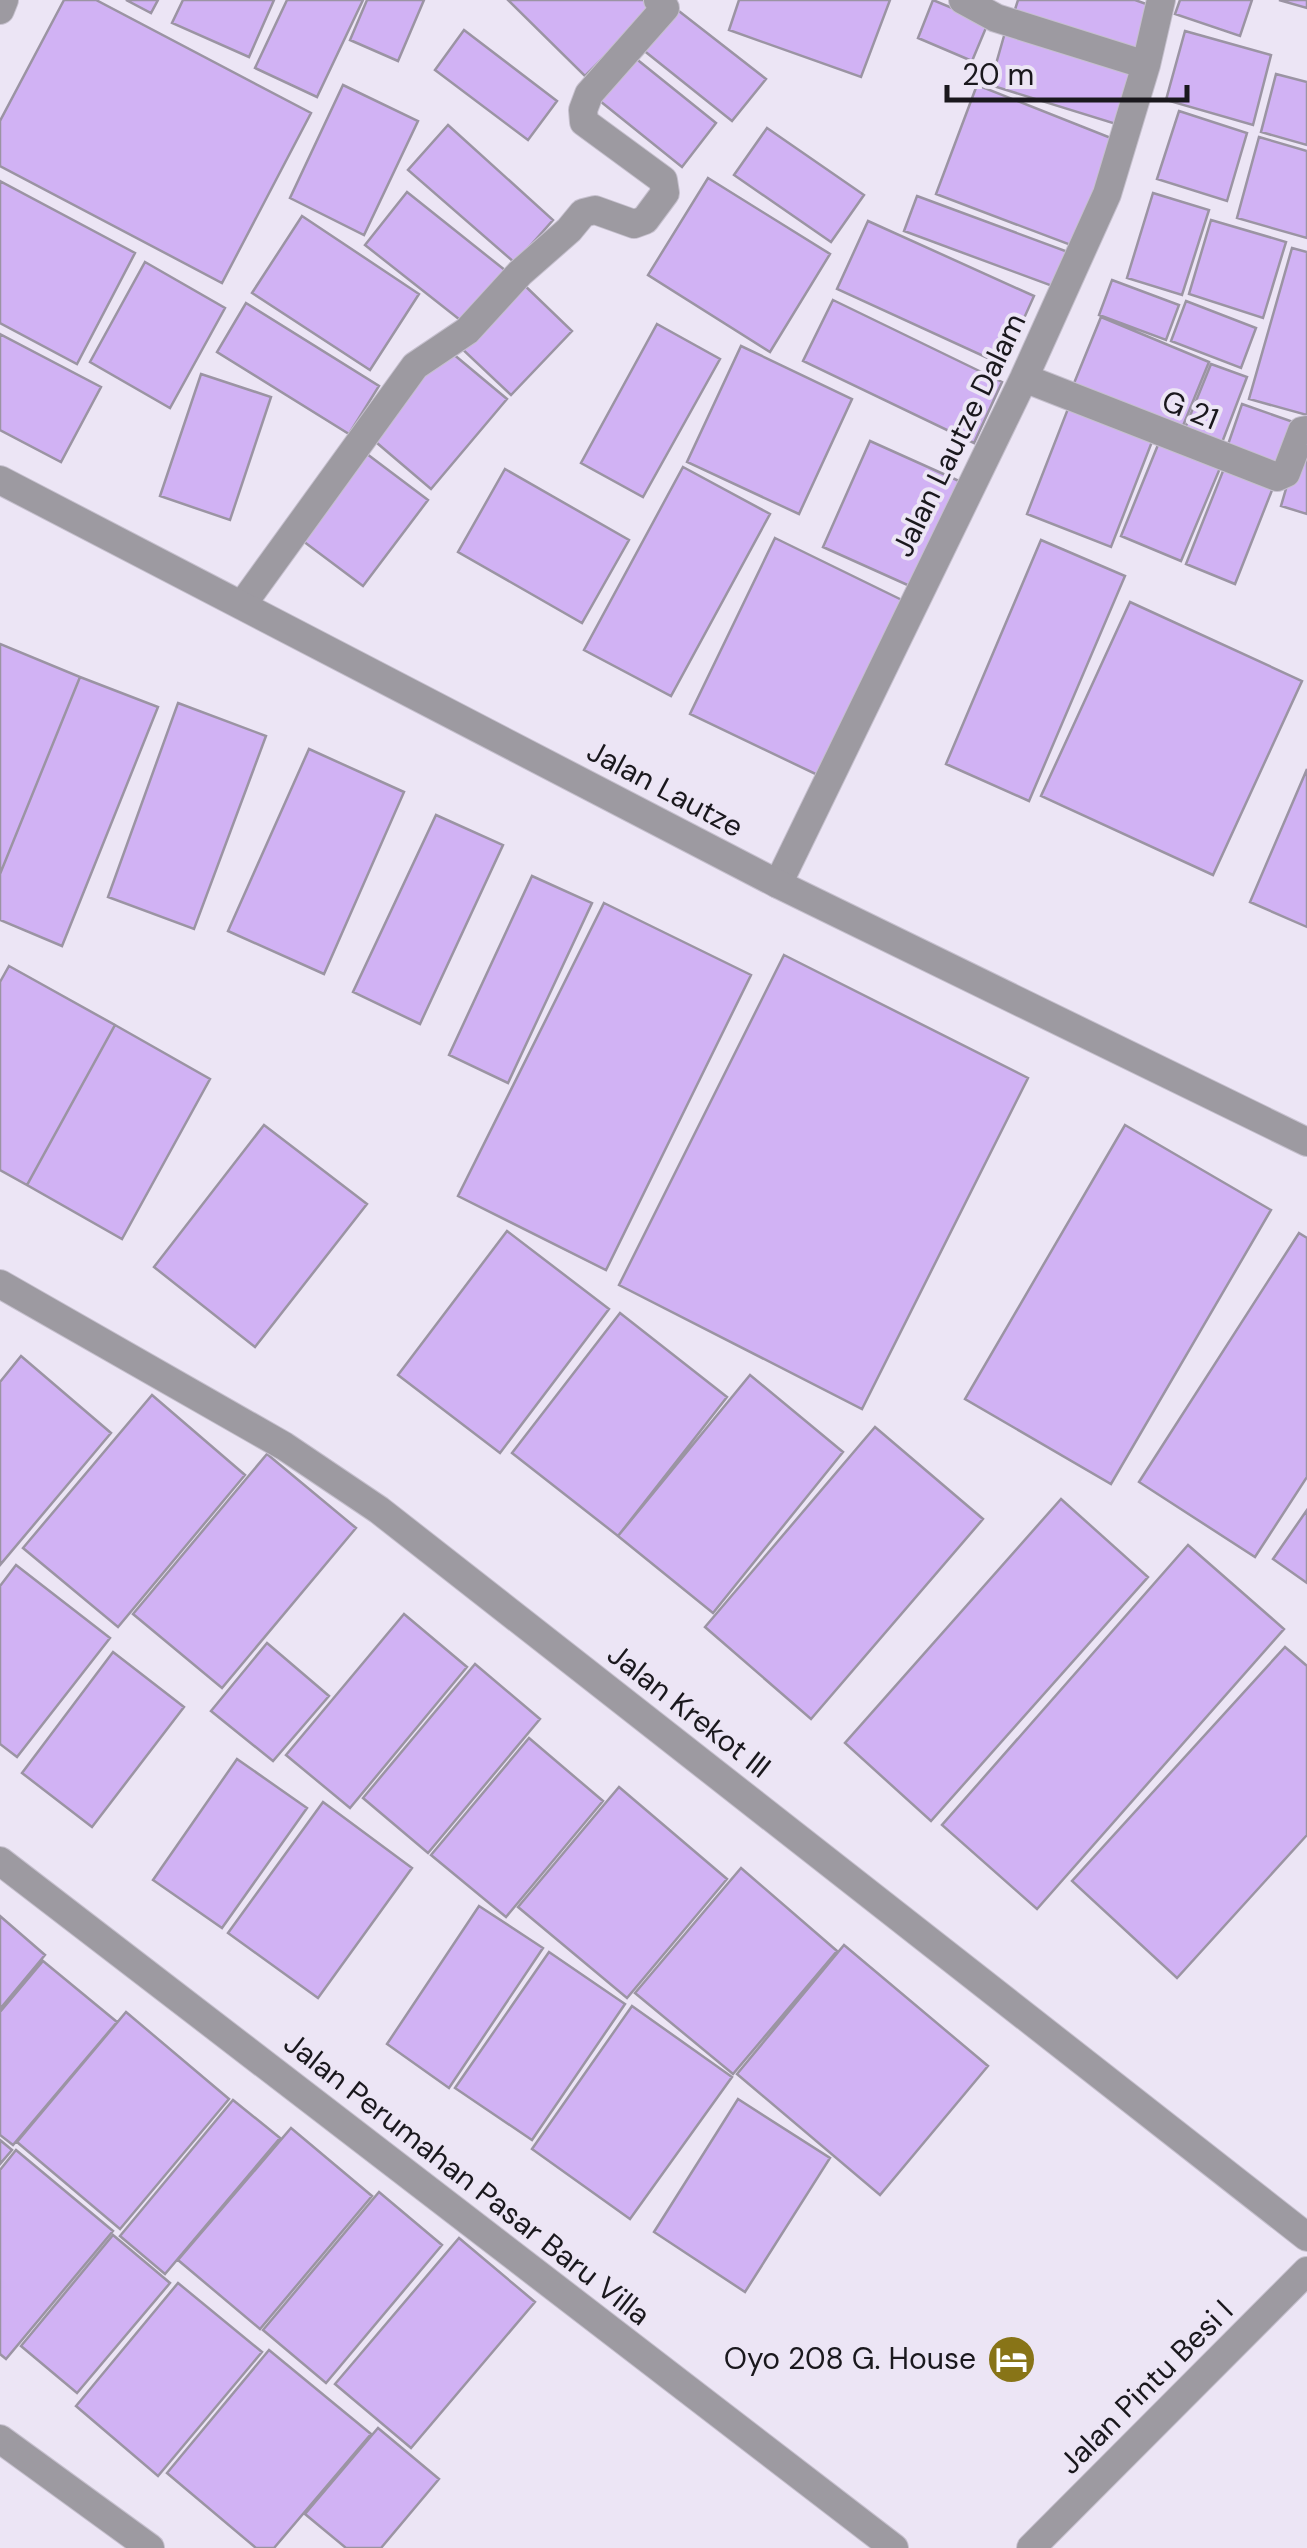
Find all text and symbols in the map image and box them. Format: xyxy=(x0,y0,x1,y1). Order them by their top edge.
scale bar xyxy=(947,40,1187,102)
text: 20 m xyxy=(962,55,1034,94)
street label: Jalan Lautze Dalam xyxy=(883,307,1034,563)
street label: G 21 xyxy=(1156,381,1224,438)
street label: Jalan Lautze xyxy=(580,731,750,846)
street label: Jalan Krekot III xyxy=(600,1635,779,1787)
street label: Jalan Perumahan Pasar Baru Villa xyxy=(276,2023,658,2334)
street label: Jalan Pintu Besi I xyxy=(1050,2291,1241,2482)
hotel icon: Oyo 208 G. House xyxy=(985,2333,1037,2385)
place label: Oyo 208 G. House xyxy=(724,2339,976,2378)

